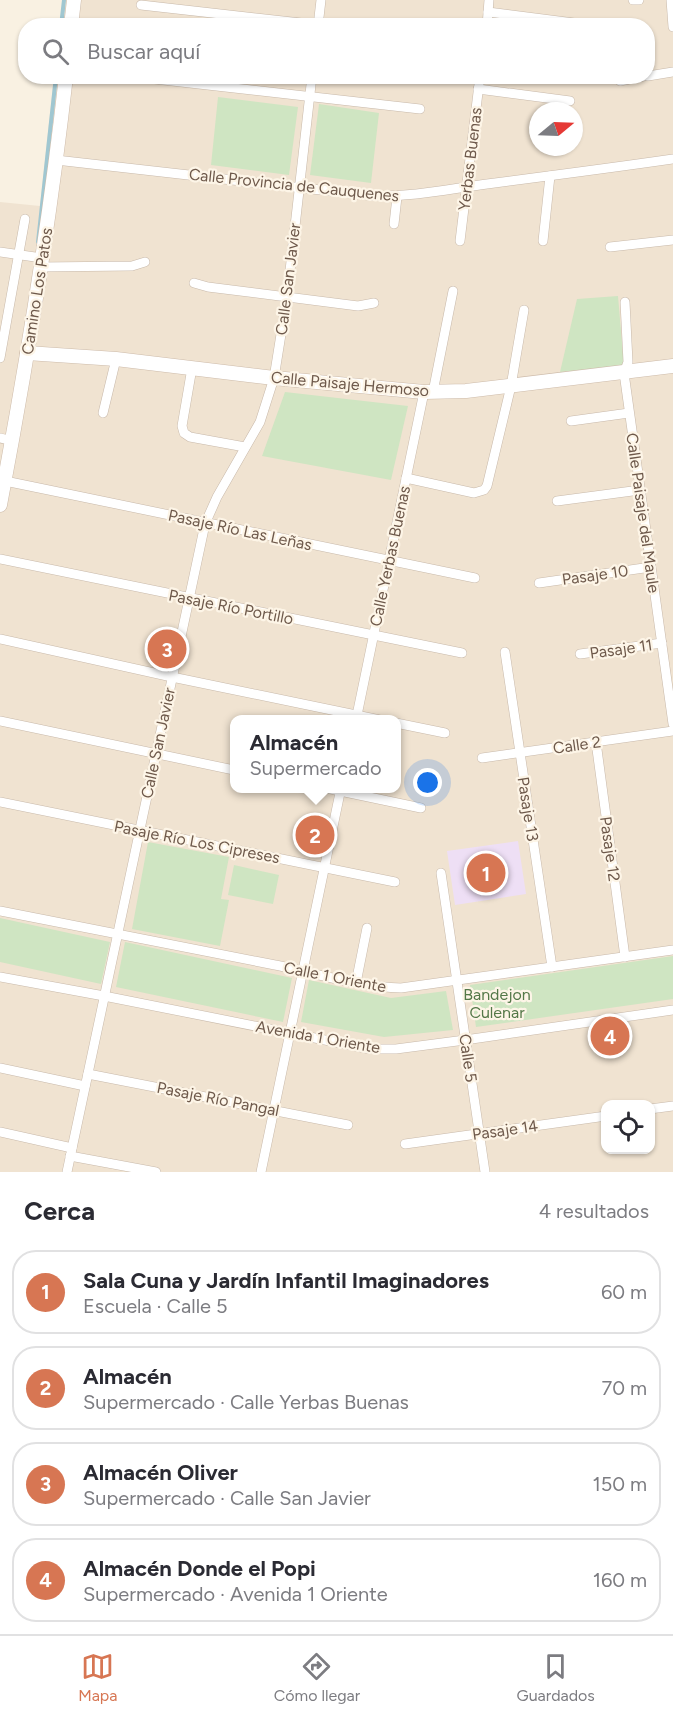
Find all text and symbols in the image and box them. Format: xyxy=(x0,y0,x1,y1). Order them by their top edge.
search box xyxy=(18,18,655,84)
icon: search xyxy=(39,35,72,68)
text: Buscar aquí xyxy=(87,38,200,65)
north arrow xyxy=(529,102,583,156)
street label: Yerbas Buenas xyxy=(454,106,486,212)
street label: Calle Provincia de Cauquenes xyxy=(188,165,400,205)
street label: Calle San Javier xyxy=(272,221,304,336)
street label: Camino Los Patos xyxy=(18,226,56,356)
street label: Calle Paisaje Hermoso xyxy=(270,368,430,400)
street label: Calle Paisaje del Maule xyxy=(622,432,664,595)
street label: Calle Yerbas Buenas xyxy=(366,484,414,628)
street label: Pasaje Río Las Leñas xyxy=(166,505,314,555)
street label: Pasaje 10 xyxy=(561,561,629,589)
street label: Pasaje Río Portillo xyxy=(167,586,295,628)
pin: 3 xyxy=(148,626,186,672)
street label: Pasaje 11 xyxy=(588,635,654,663)
street label: Calle San Javier xyxy=(137,685,179,800)
popup xyxy=(230,715,401,793)
text: Almacén xyxy=(250,729,338,756)
street label: Calle 2 xyxy=(552,732,602,758)
text: Supermercado xyxy=(250,756,381,780)
your location xyxy=(413,768,442,797)
street label: Pasaje 13 xyxy=(514,775,542,843)
pin: 2 xyxy=(296,812,334,858)
street label: Pasaje 12 xyxy=(596,815,624,883)
street label: Pasaje Río Los Cipreses xyxy=(113,817,281,867)
pin: 1 xyxy=(466,850,506,896)
street label: Calle 1 Oriente xyxy=(282,958,388,996)
park label: Bandejon Culenar xyxy=(463,985,531,1022)
pin: 4 xyxy=(590,1014,630,1058)
street label: Avenida 1 Oriente xyxy=(254,1017,382,1057)
street label: Calle 5 xyxy=(455,1033,481,1083)
street label: Pasaje Río Pangal xyxy=(155,1078,281,1120)
map controls xyxy=(601,1100,655,1154)
button: locate xyxy=(601,1100,655,1154)
street label: Pasaje 14 xyxy=(471,1116,539,1144)
text: Cerca xyxy=(24,1195,95,1227)
text: 4 resultados xyxy=(539,1199,649,1223)
text: Sala Cuna y Jardín Infantil Imaginadores xyxy=(83,1267,489,1294)
text: 1 xyxy=(41,1280,50,1304)
text: 60 m xyxy=(601,1280,647,1304)
text: Escuela · Calle 5 xyxy=(83,1294,227,1318)
text: Almacén xyxy=(83,1363,172,1390)
text: 2 xyxy=(40,1376,51,1400)
text: 70 m xyxy=(601,1376,647,1400)
text: Supermercado · Calle Yerbas Buenas xyxy=(83,1390,409,1414)
text: Almacén Oliver xyxy=(83,1459,238,1486)
text: 3 xyxy=(40,1472,51,1496)
text: 150 m xyxy=(592,1472,647,1496)
text: Supermercado · Calle San Javier xyxy=(83,1486,371,1510)
text: Almacén Donde el Popi xyxy=(83,1555,316,1582)
text: 4 xyxy=(39,1568,52,1592)
text: 160 m xyxy=(593,1568,647,1592)
text: Supermercado · Avenida 1 Oriente xyxy=(83,1582,388,1606)
tab: Mapa xyxy=(78,1650,117,1705)
tab: Cómo llegar xyxy=(274,1650,360,1705)
tab: Guardados xyxy=(517,1650,595,1705)

